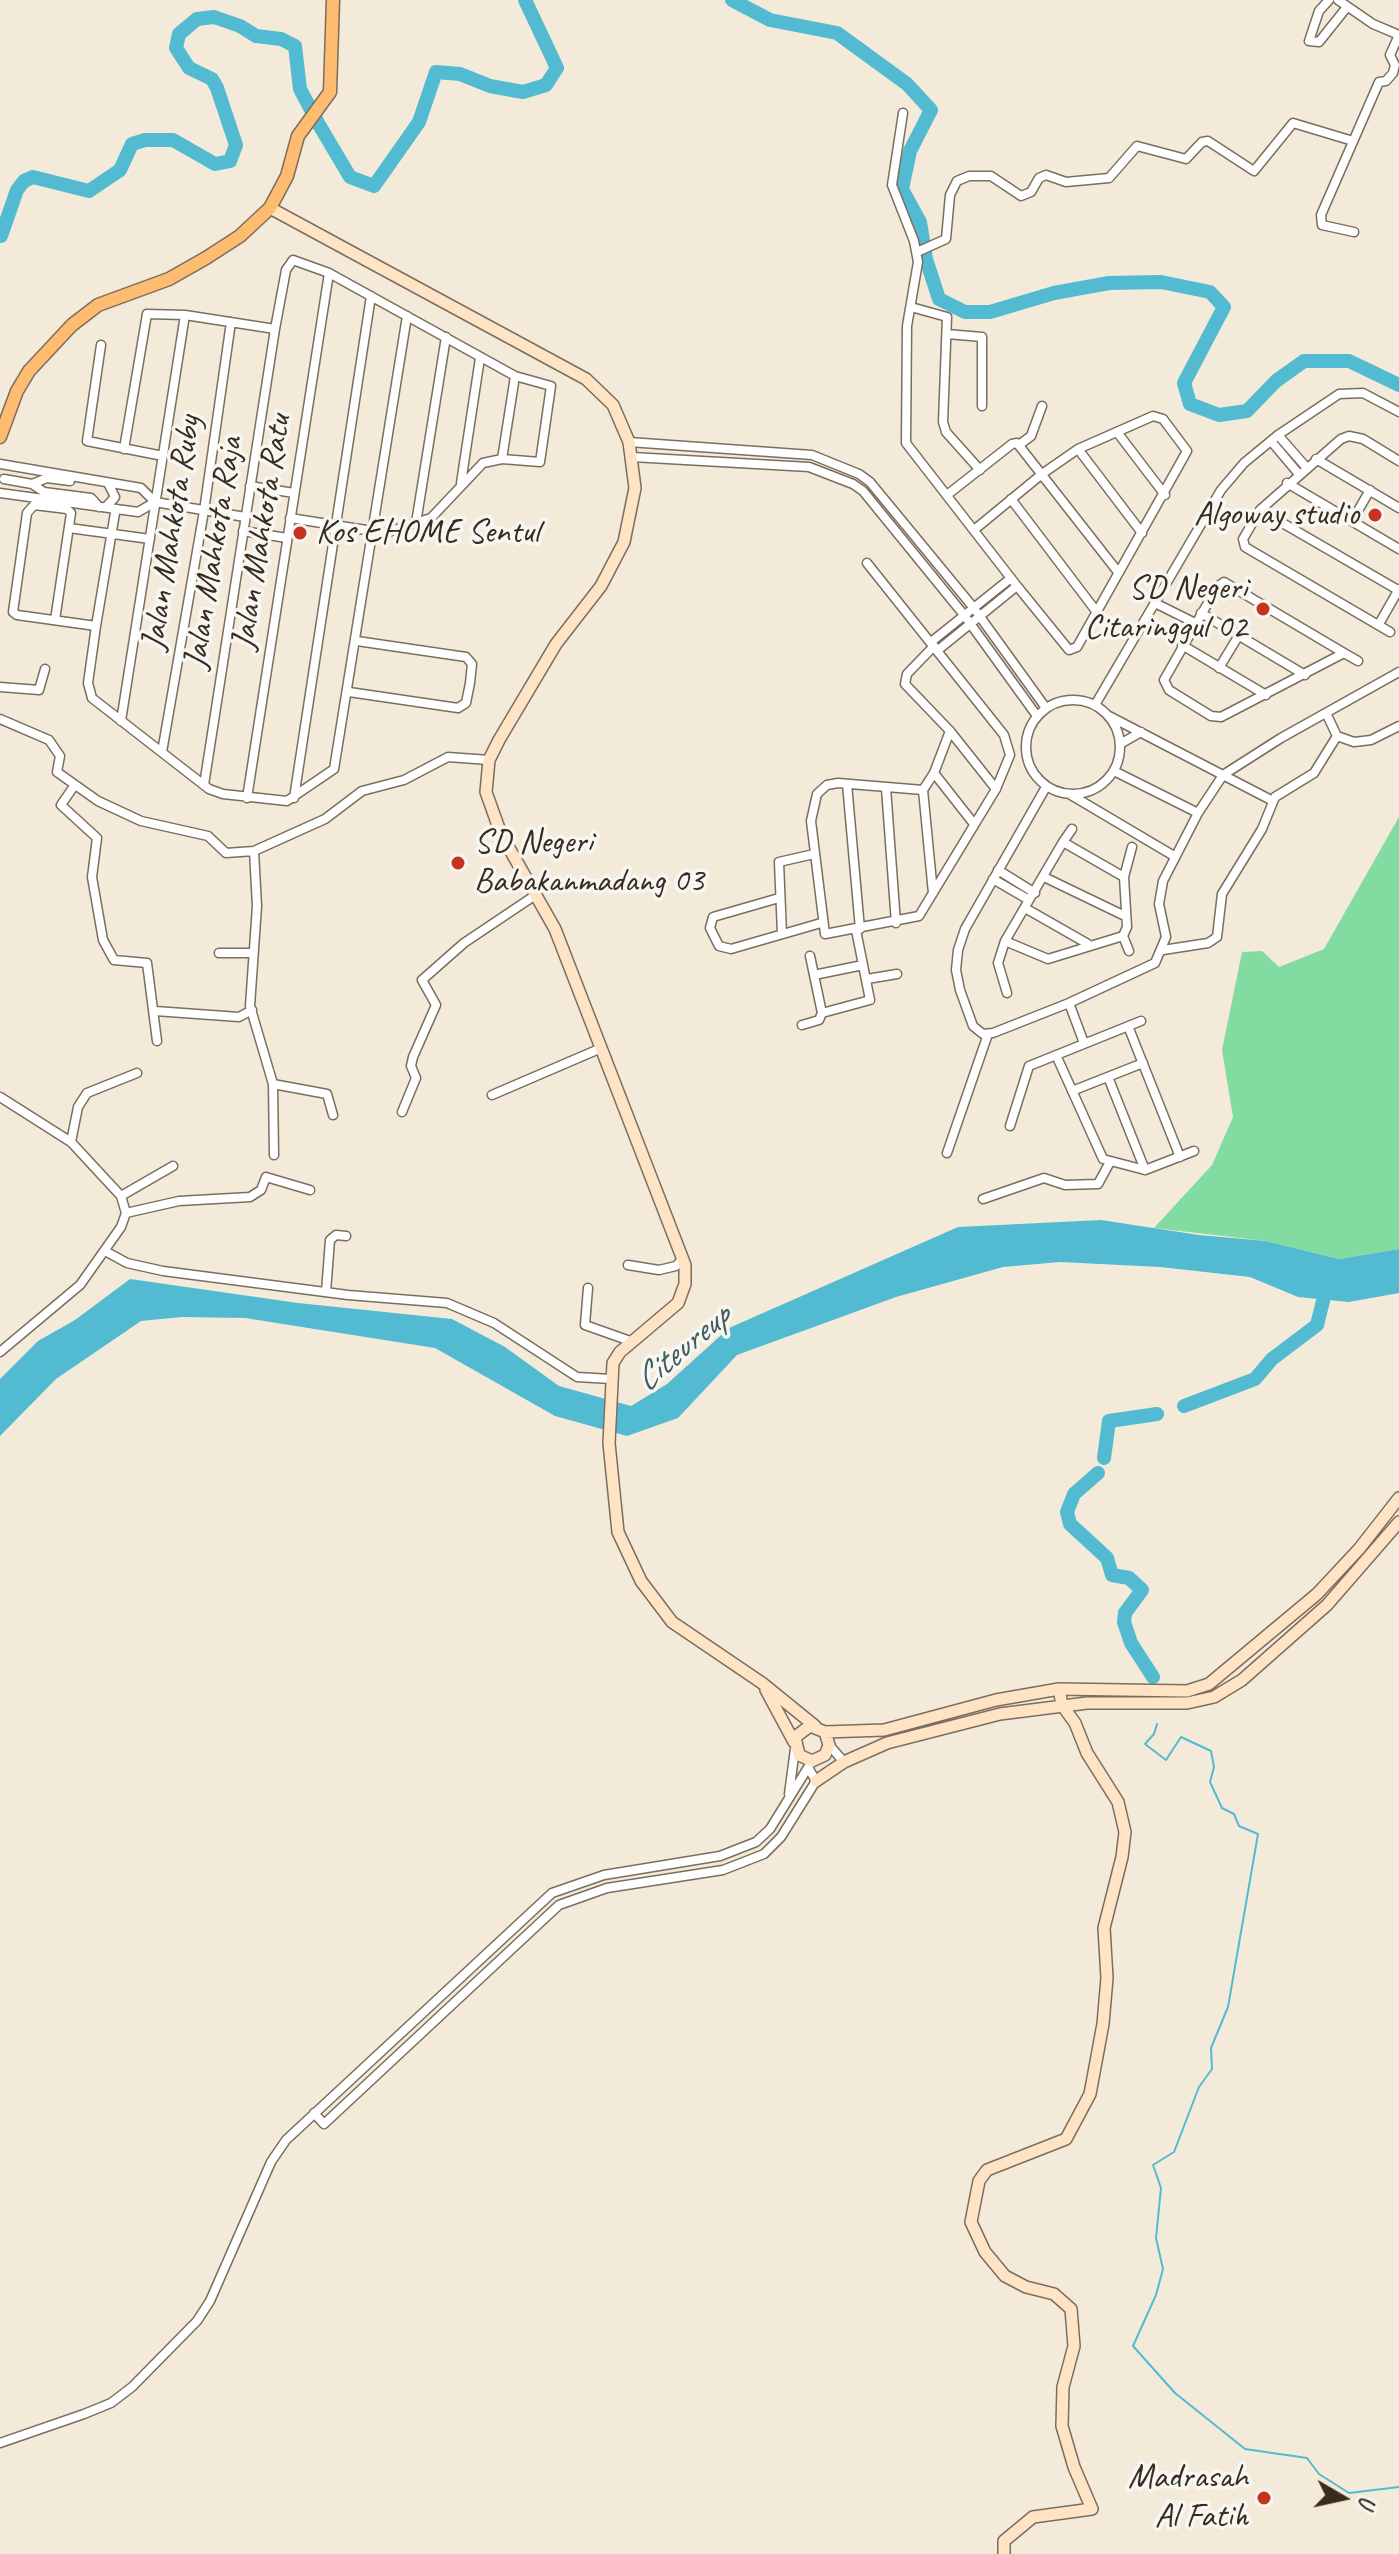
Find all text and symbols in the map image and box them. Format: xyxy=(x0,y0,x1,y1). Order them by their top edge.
street label: Jalan Mahkota Ratu xyxy=(223,412,301,652)
street label: Jalan Mahkota Ruby xyxy=(133,413,211,653)
street label: Jalan Mahkota Raja xyxy=(176,434,252,672)
place label: Algoway studio xyxy=(1194,495,1359,535)
marker: Algoway studio xyxy=(1366,506,1384,524)
place label: Kos EHOME Sentul xyxy=(316,513,539,553)
marker: Kos EHOME Sentul xyxy=(291,524,309,542)
place label: SD Negeri Citaringgul 02 xyxy=(1085,569,1247,648)
marker: SD Negeri Citaringgul 02 xyxy=(1254,600,1272,618)
place label: SD Negeri Babakanmadang 03 xyxy=(474,823,704,902)
marker: SD Negeri Babakanmadang 03 xyxy=(449,854,467,872)
water label: Citeureup xyxy=(626,1296,740,1402)
place label: Madrasah Al Fatih xyxy=(1128,2458,1248,2538)
north arrow xyxy=(1303,2458,1383,2538)
marker: Madrasah Al Fatih xyxy=(1255,2489,1273,2507)
text: U xyxy=(1352,2494,1381,2509)

